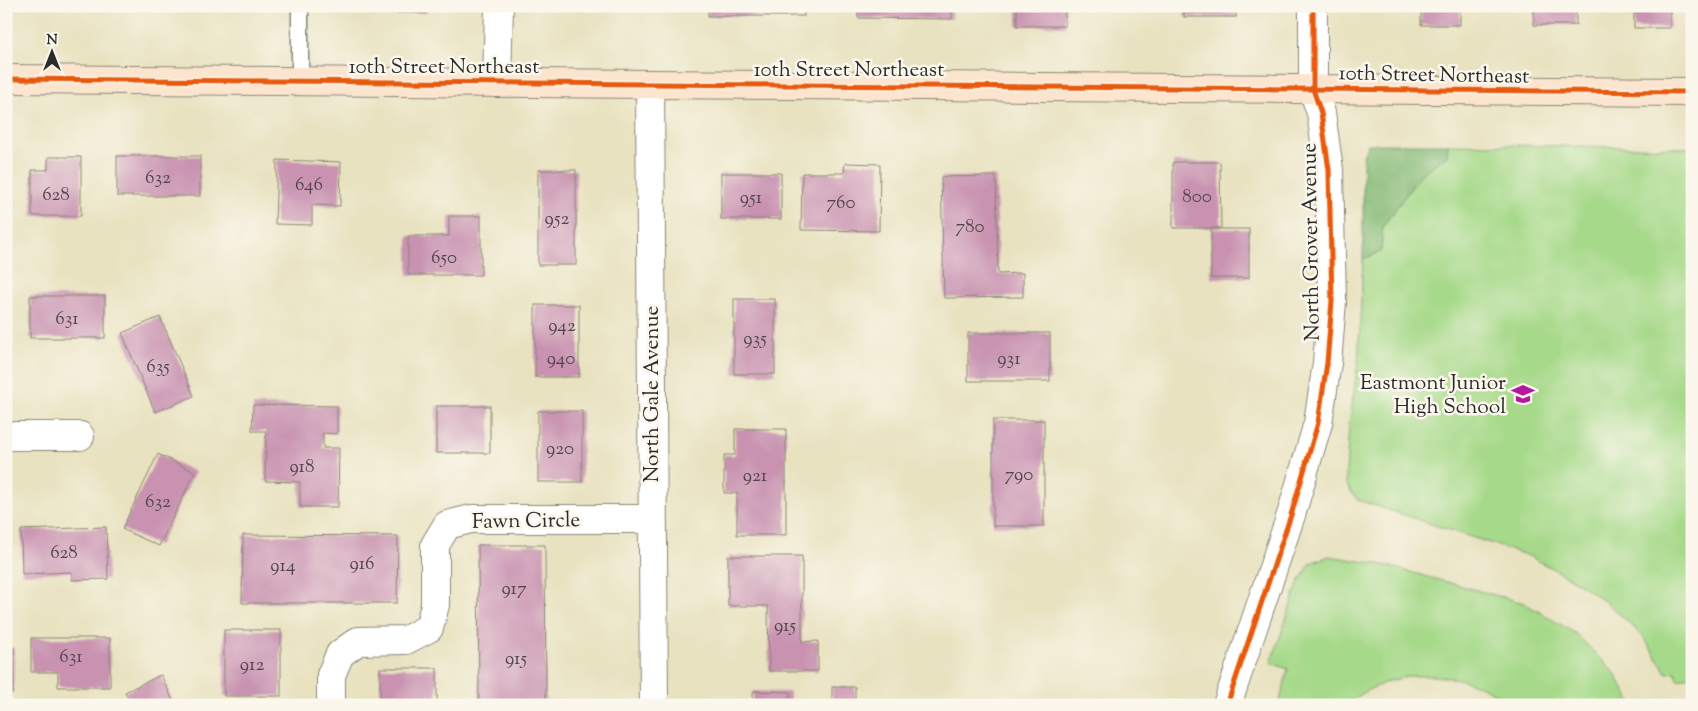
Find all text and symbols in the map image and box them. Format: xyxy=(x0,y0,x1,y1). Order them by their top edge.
north arrow xyxy=(28,28,78,78)
text: N xyxy=(46,31,58,51)
street label: 10th Street Northeast xyxy=(349,53,539,83)
street label: 10th Street Northeast xyxy=(754,56,944,86)
street label: 10th Street Northeast xyxy=(1338,59,1530,93)
street label: North Grover Avenue xyxy=(1295,143,1329,341)
house number: 632 xyxy=(145,165,171,192)
house number: 646 xyxy=(295,172,323,199)
house number: 628 xyxy=(42,182,70,209)
house number: 800 xyxy=(1182,184,1212,211)
house number: 951 xyxy=(740,185,763,212)
house number: 760 xyxy=(826,190,856,217)
house number: 952 xyxy=(545,206,570,233)
house number: 780 xyxy=(955,214,985,241)
house number: 650 xyxy=(431,245,457,272)
house number: 631 xyxy=(55,306,79,333)
street label: North Gale Avenue xyxy=(638,306,668,482)
house number: 942 xyxy=(548,313,576,340)
house number: 935 xyxy=(743,326,767,353)
house number: 940 xyxy=(547,346,575,373)
house number: 931 xyxy=(997,346,1021,373)
house number: 635 xyxy=(146,354,170,381)
place label: Eastmont Junior High School xyxy=(1360,369,1506,423)
school or university icon: Eastmont Junior High School xyxy=(1510,381,1536,407)
house number: 920 xyxy=(546,436,574,463)
house number: 918 xyxy=(289,454,315,481)
house number: 790 xyxy=(1005,462,1033,489)
house number: 921 xyxy=(743,463,768,490)
house number: 632 xyxy=(145,489,171,516)
street label: Fawn Circle xyxy=(472,506,581,538)
house number: 628 xyxy=(50,540,78,567)
house number: 916 xyxy=(349,551,375,578)
house number: 914 xyxy=(270,553,296,580)
house number: 917 xyxy=(501,576,527,603)
house number: 915 xyxy=(774,613,797,640)
house number: 631 xyxy=(59,644,83,671)
house number: 915 xyxy=(505,646,528,673)
house number: 912 xyxy=(240,652,264,679)

